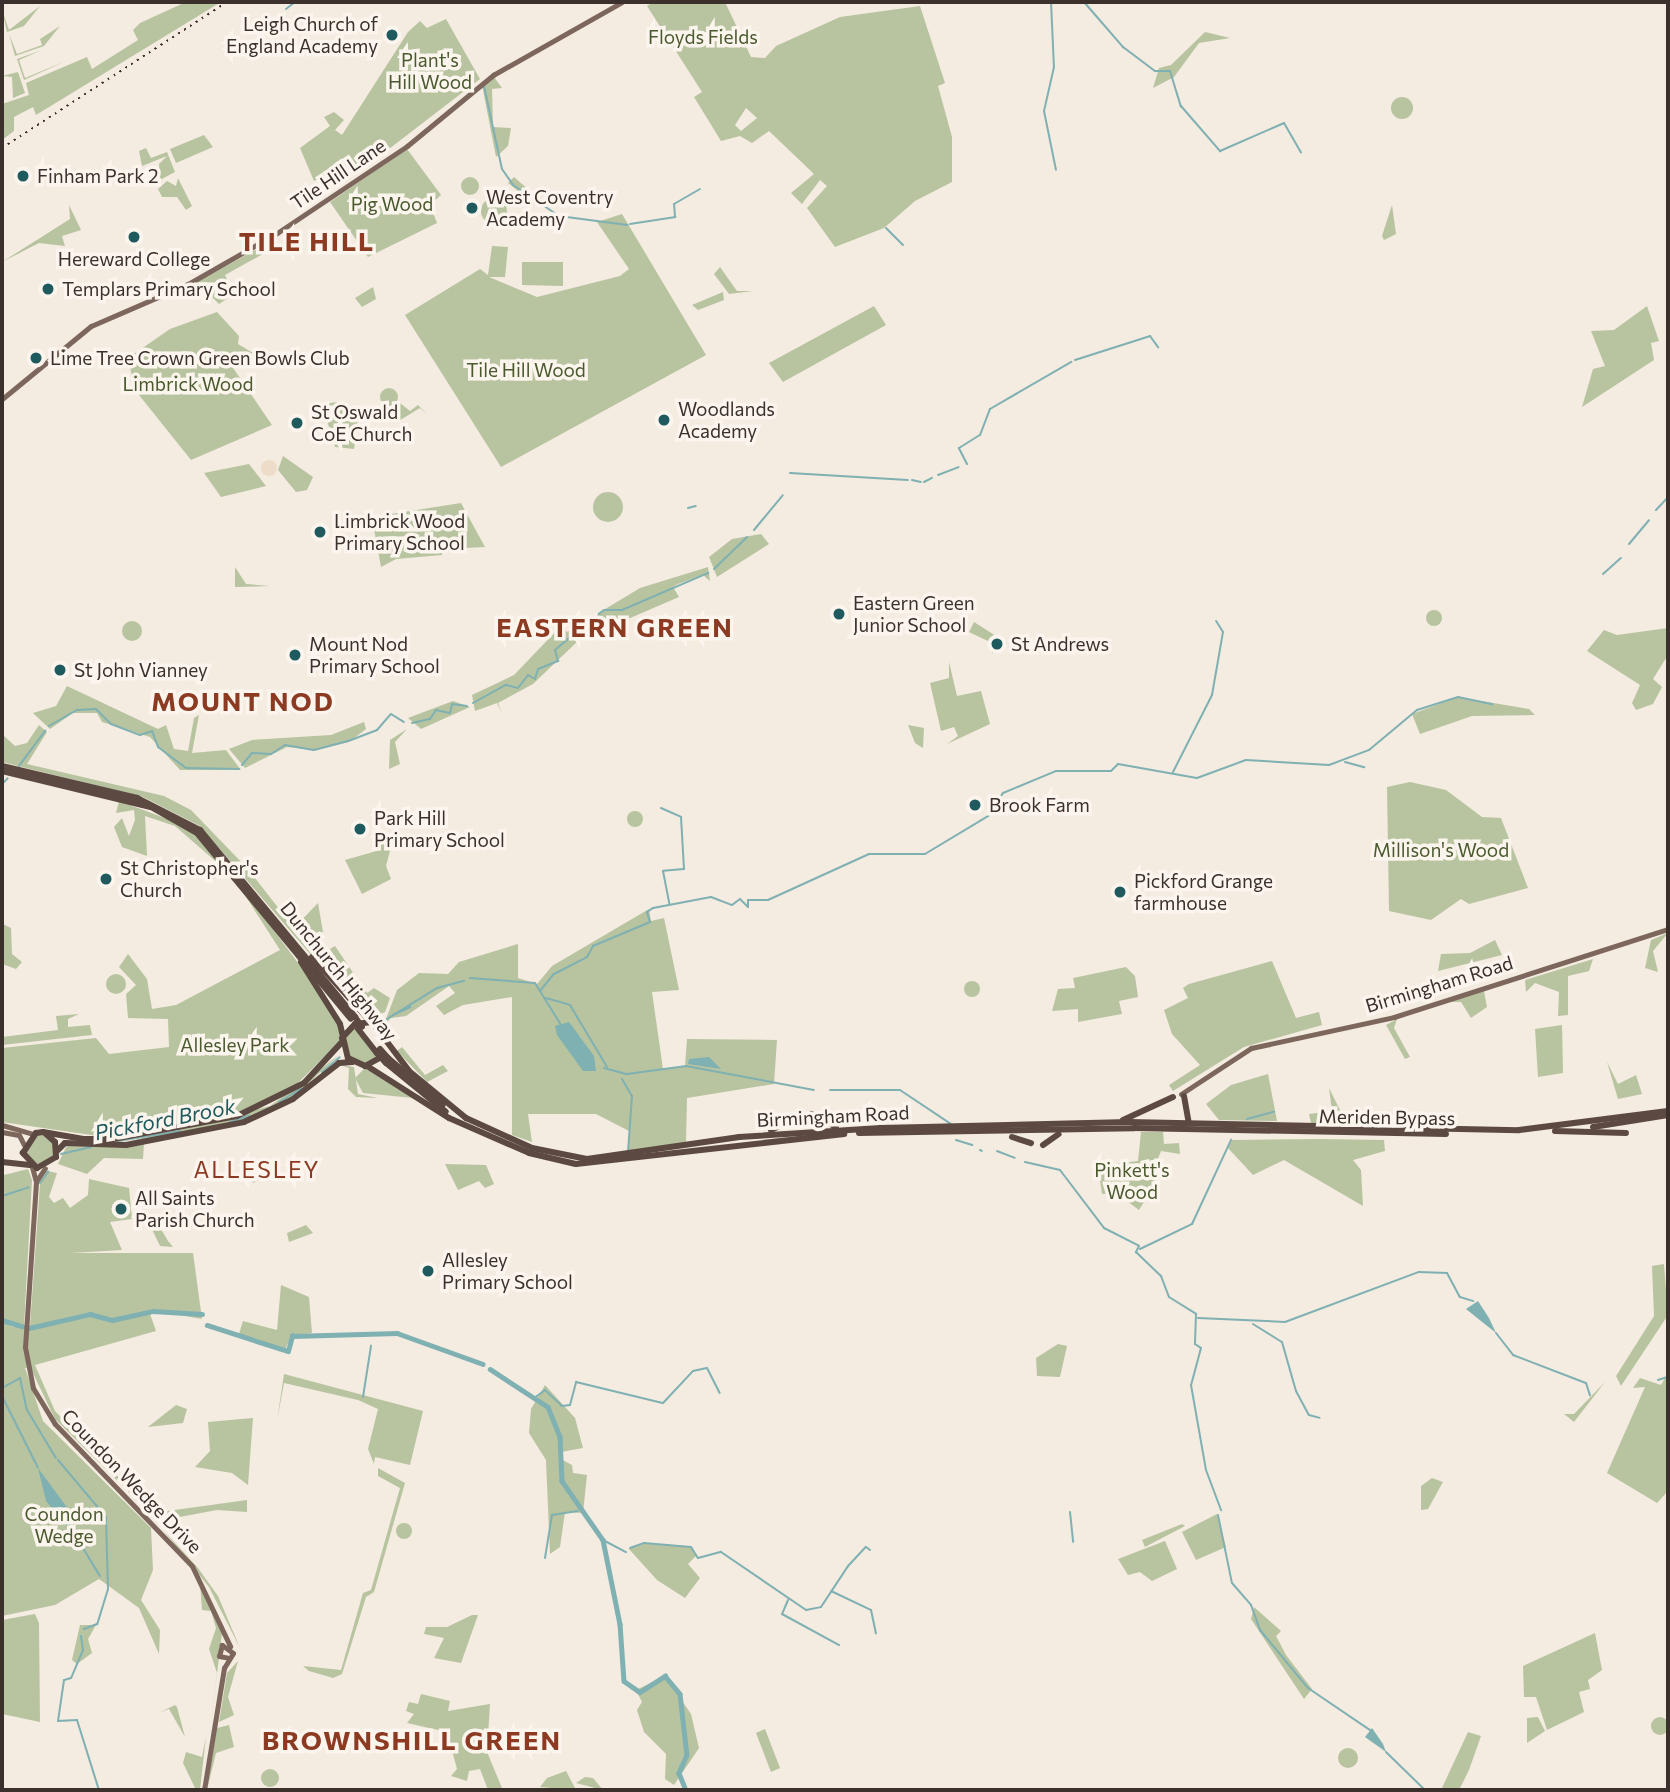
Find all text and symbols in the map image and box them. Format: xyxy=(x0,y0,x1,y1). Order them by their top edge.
place label: Leigh Church of England Academy xyxy=(226,13,378,57)
park label: Floyds Fields xyxy=(648,26,758,48)
marker: Leigh Church of England Academy xyxy=(384,27,400,43)
park label: Plant's Hill Wood xyxy=(388,49,472,93)
street label: Tile Hill Lane xyxy=(286,134,390,214)
place label: Finham Park 2 xyxy=(37,165,159,187)
marker: Finham Park 2 xyxy=(15,168,31,184)
place label: West Coventry Academy xyxy=(486,186,614,230)
park label: Pig Wood xyxy=(351,193,433,215)
marker: West Coventry Academy xyxy=(464,200,480,216)
district label: TILE HILL xyxy=(240,225,374,257)
marker: Hereward College xyxy=(126,229,142,245)
place label: Hereward College xyxy=(58,248,210,270)
place label: Templars Primary School xyxy=(62,278,276,300)
marker: Templars Primary School xyxy=(40,281,56,297)
place label: Lime Tree Crown Green Bowls Club xyxy=(50,347,350,369)
marker: Lime Tree Crown Green Bowls Club xyxy=(28,350,44,366)
park label: Tile Hill Wood xyxy=(466,359,586,381)
park label: Limbrick Wood xyxy=(122,373,254,395)
place label: Woodlands Academy xyxy=(678,398,775,442)
place label: St Oswald CoE Church xyxy=(311,401,412,445)
marker: Woodlands Academy xyxy=(656,412,672,428)
marker: St Oswald CoE Church xyxy=(289,415,305,431)
place label: Limbrick Wood Primary School xyxy=(334,510,465,554)
marker: Limbrick Wood Primary School xyxy=(312,524,328,540)
place label: Eastern Green Junior School xyxy=(853,592,975,636)
marker: Eastern Green Junior School xyxy=(831,606,847,622)
district label: EASTERN GREEN xyxy=(498,611,732,643)
place label: Mount Nod Primary School xyxy=(309,633,440,677)
place label: St Andrews xyxy=(1011,633,1109,655)
marker: St Andrews xyxy=(989,636,1005,652)
marker: Mount Nod Primary School xyxy=(287,647,303,663)
place label: St John Vianney xyxy=(74,659,208,681)
marker: St John Vianney xyxy=(52,662,68,678)
district label: MOUNT NOD xyxy=(152,685,334,717)
place label: Brook Farm xyxy=(989,794,1090,816)
marker: Brook Farm xyxy=(967,797,983,813)
place label: Park Hill Primary School xyxy=(374,807,505,851)
marker: Park Hill Primary School xyxy=(352,821,368,837)
park label: Millison's Wood xyxy=(1373,839,1509,861)
place label: St Christopher's Church xyxy=(120,857,259,901)
place label: Pickford Grange farmhouse xyxy=(1134,870,1273,914)
marker: St Christopher's Church xyxy=(98,871,114,887)
marker: Pickford Grange farmhouse xyxy=(1112,884,1128,900)
street label: Dunchurch Highway xyxy=(276,897,402,1045)
street label: Birmingham Road xyxy=(1363,951,1515,1017)
park label: Allesley Park xyxy=(180,1034,290,1056)
water label: Pickford Brook xyxy=(92,1093,238,1145)
street label: Birmingham Road xyxy=(756,1101,910,1131)
street label: Meriden Bypass xyxy=(1319,1104,1455,1130)
district label: ALLESLEY xyxy=(194,1155,320,1183)
park label: Pinkett's Wood xyxy=(1094,1159,1170,1203)
place label: All Saints Parish Church xyxy=(135,1187,255,1231)
marker: All Saints Parish Church xyxy=(113,1201,129,1217)
place label: Allesley Primary School xyxy=(442,1249,573,1293)
marker: Allesley Primary School xyxy=(420,1263,436,1279)
street label: Coundon Wedge Drive xyxy=(57,1404,207,1558)
park label: Coundon Wedge xyxy=(24,1503,104,1547)
district label: BROWNSHILL GREEN xyxy=(264,1724,560,1756)

